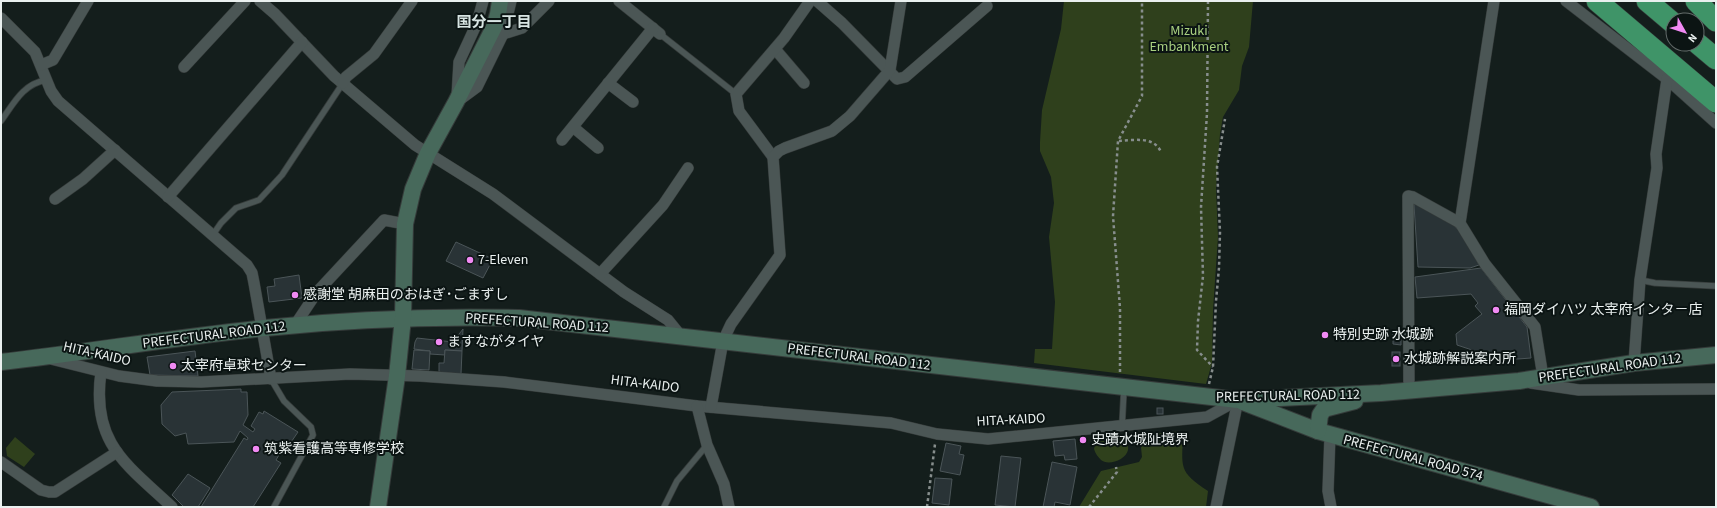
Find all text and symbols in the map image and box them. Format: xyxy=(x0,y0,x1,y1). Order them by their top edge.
district label: 国分一丁目 xyxy=(456,12,532,33)
north arrow xyxy=(1665,12,1705,52)
park label: Mizuki Embankment xyxy=(1149,21,1229,57)
text: N xyxy=(1684,30,1701,46)
place label: 7-Eleven xyxy=(478,250,528,270)
marker: 7-Eleven xyxy=(465,255,475,265)
place label: 感謝堂 胡麻田のおはぎ･ごまずし xyxy=(303,285,509,305)
marker: 感謝堂 胡麻田のおはぎ･ごまずし xyxy=(290,290,300,300)
place label: 福岡ダイハツ 太宰府インタ－店 xyxy=(1504,300,1703,320)
marker: 福岡ダイハツ 太宰府インタ－店 xyxy=(1491,305,1501,315)
street label: PREFECTURAL ROAD 112 xyxy=(464,308,610,338)
street label: PREFECTURAL ROAD 112 xyxy=(141,316,287,354)
place label: 特別史跡 水城跡 xyxy=(1333,325,1434,345)
marker: 特別史跡 水城跡 xyxy=(1320,330,1330,340)
place label: ますながタイヤ xyxy=(447,332,545,352)
street label: HITA-KAIDO xyxy=(61,337,133,371)
marker: ますながタイヤ xyxy=(434,337,444,347)
street label: PREFECTURAL ROAD 112 xyxy=(786,338,932,376)
street label: PREFECTURAL ROAD 112 xyxy=(1537,348,1683,388)
place label: 水城跡解説案内所 xyxy=(1404,349,1516,369)
marker: 水城跡解説案内所 xyxy=(1391,354,1401,364)
place label: 太宰府卓球センター xyxy=(181,356,307,376)
marker: 太宰府卓球センター xyxy=(168,361,178,371)
street label: HITA-KAIDO xyxy=(610,370,680,398)
street label: PREFECTURAL ROAD 112 xyxy=(1216,385,1360,407)
street label: HITA-KAIDO xyxy=(976,408,1046,432)
place label: 史蹟水城阯境界 xyxy=(1091,430,1189,450)
street label: PREFECTURAL ROAD 574 xyxy=(1341,430,1485,486)
marker: 史蹟水城阯境界 xyxy=(1078,435,1088,445)
place label: 筑紫看護高等専修学校 xyxy=(264,439,404,459)
marker: 筑紫看護高等専修学校 xyxy=(251,444,261,454)

